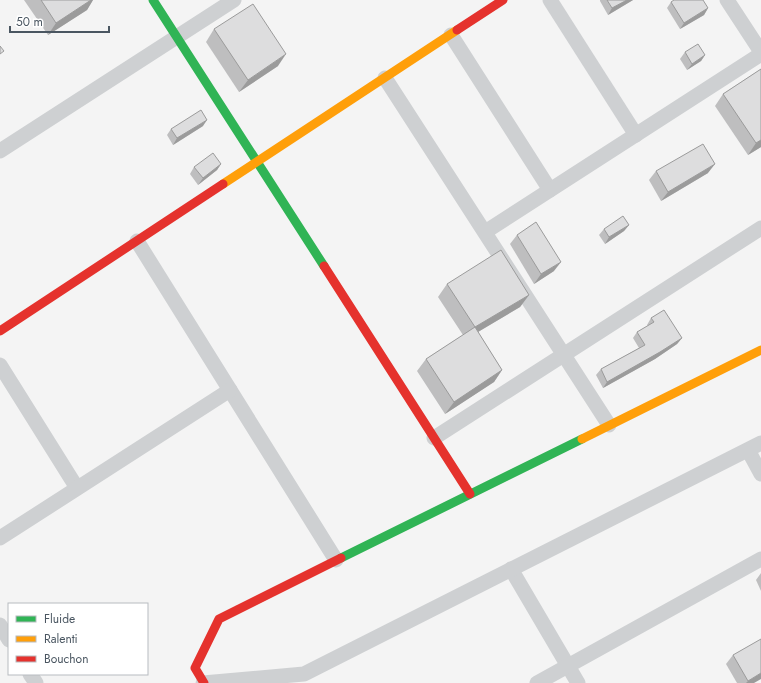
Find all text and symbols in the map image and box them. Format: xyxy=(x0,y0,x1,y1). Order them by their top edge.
scale bar xyxy=(10,8,109,34)
text: 50 m xyxy=(16,13,43,31)
legend xyxy=(8,603,148,675)
text: Fluide xyxy=(44,610,75,628)
text: Ralenti xyxy=(44,630,78,648)
text: Bouchon xyxy=(44,650,88,668)

